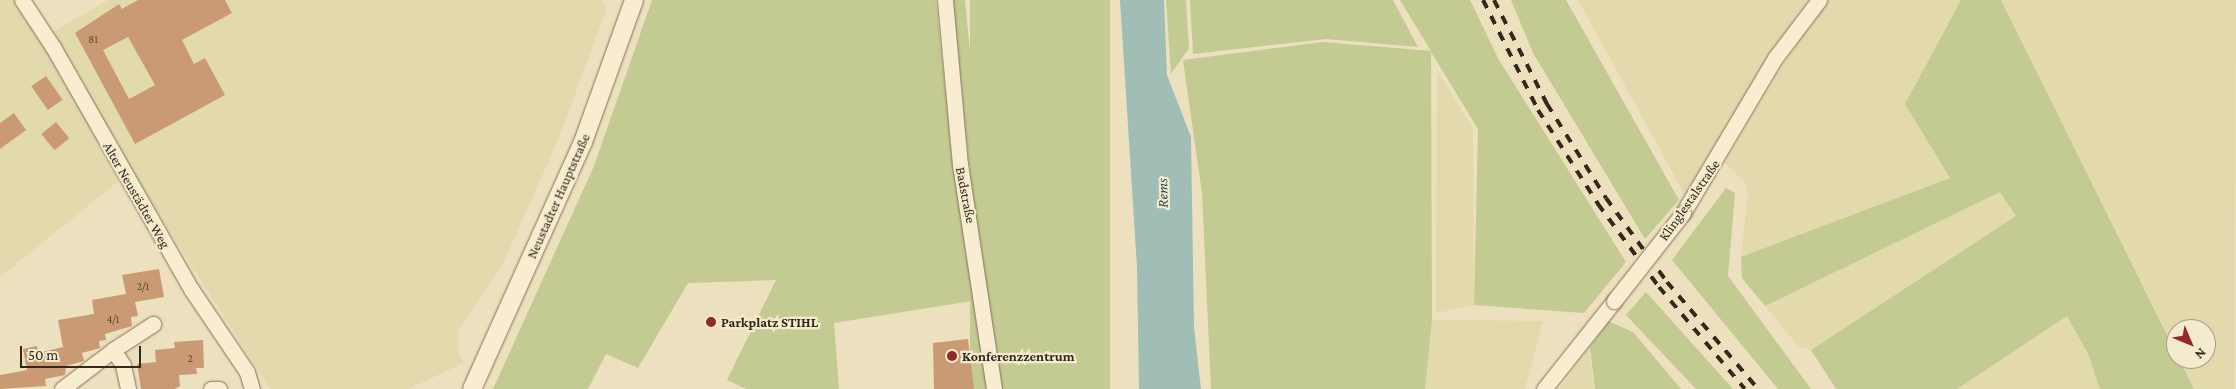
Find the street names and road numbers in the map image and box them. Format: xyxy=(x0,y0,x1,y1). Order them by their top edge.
street label: Neustadter Hauptstraße xyxy=(523,131,593,261)
street label: Alter Neustädter Weg xyxy=(100,139,174,251)
street label: Klinglestalstraße xyxy=(1655,156,1723,244)
street label: Badstraße xyxy=(952,166,980,224)

